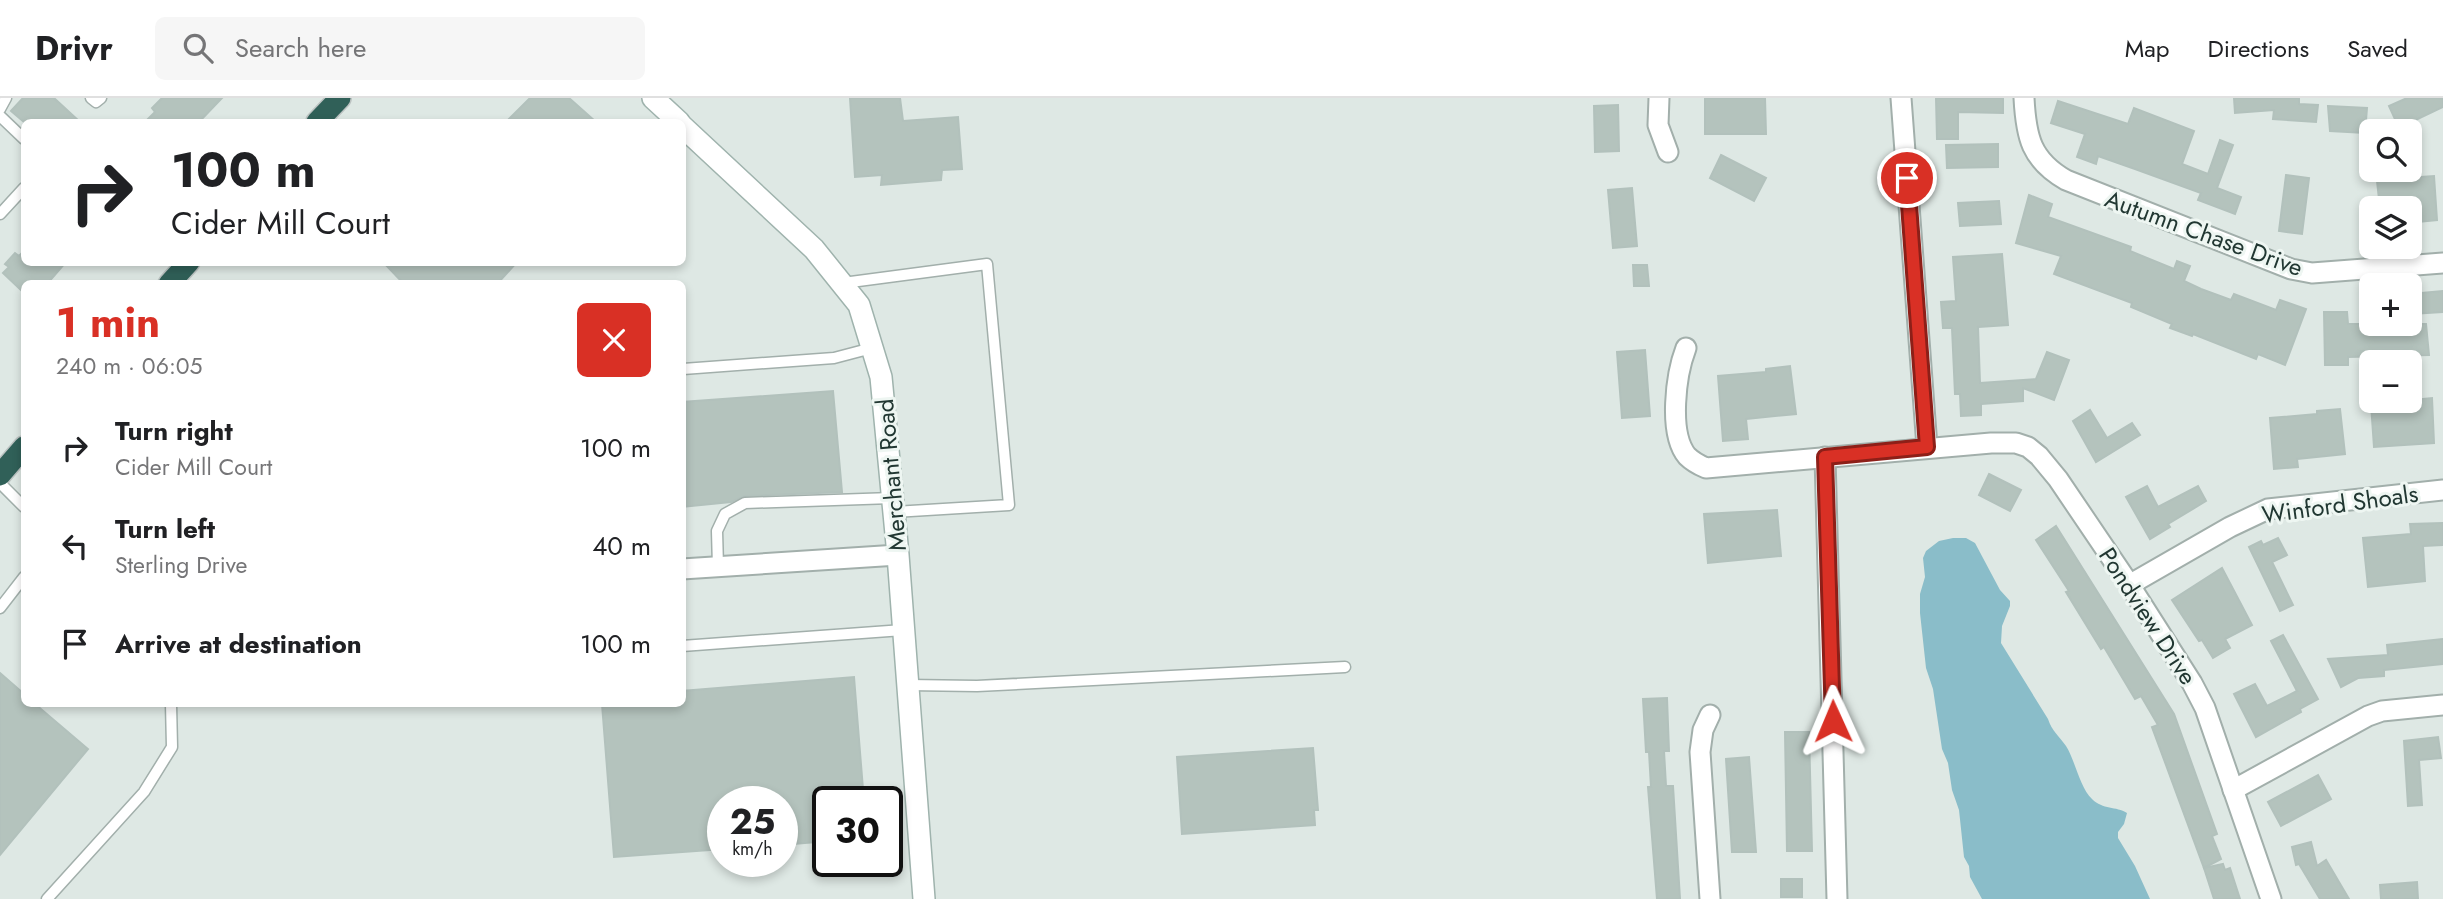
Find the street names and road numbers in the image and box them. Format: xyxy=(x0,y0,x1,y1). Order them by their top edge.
street label: Autumn Chase Drive xyxy=(2100,181,2308,285)
street label: Merchant Road xyxy=(867,397,915,553)
street label: Winford Shoals xyxy=(2260,476,2420,532)
street label: Pondview Drive xyxy=(2090,540,2206,692)

